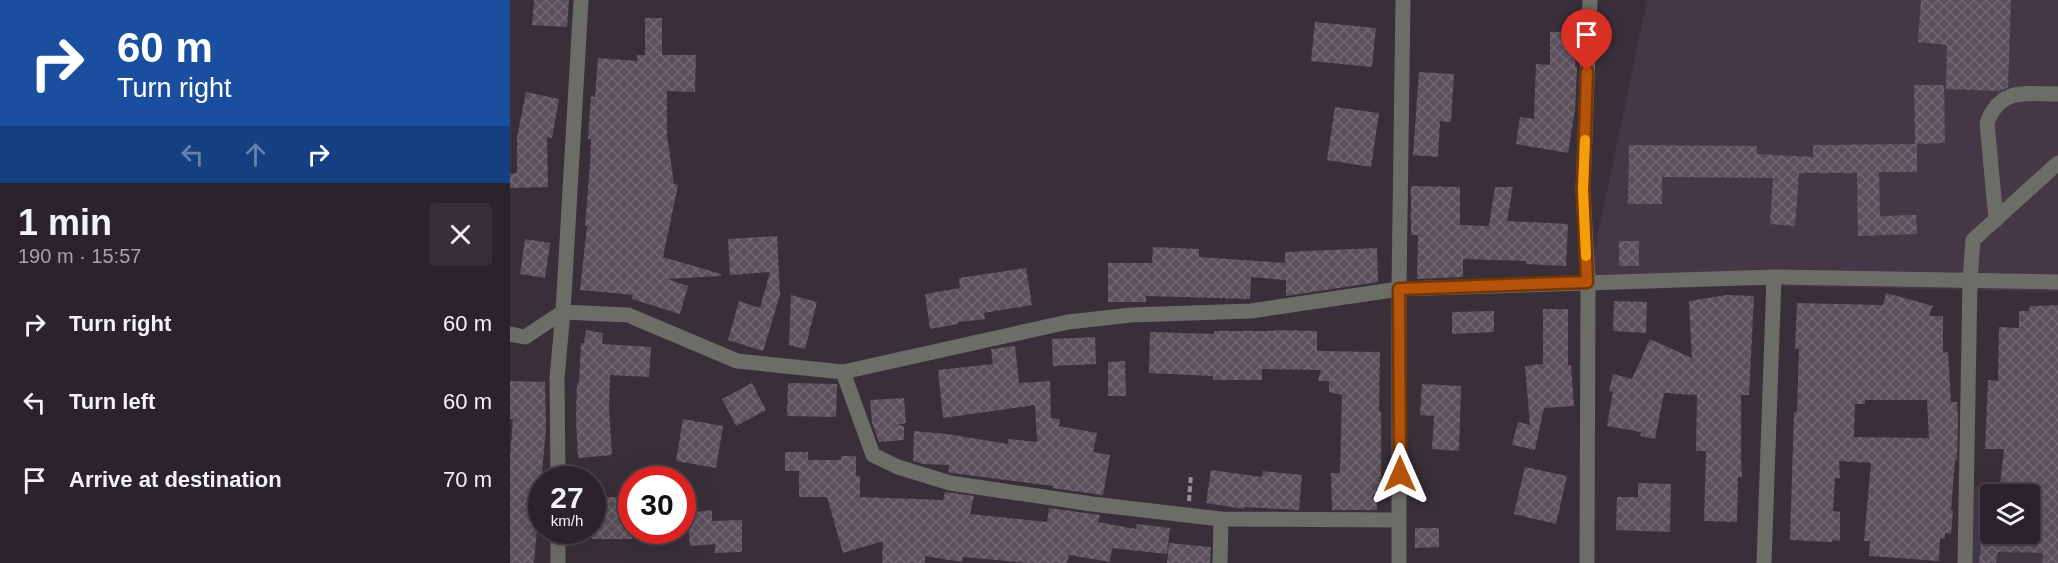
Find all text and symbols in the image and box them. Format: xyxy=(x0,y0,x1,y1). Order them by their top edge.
pin xyxy=(1561,9,1612,71)
icon: arrive xyxy=(1570,18,1603,51)
icon: right xyxy=(18,24,96,102)
text: 60 m xyxy=(117,24,213,71)
text: Turn right xyxy=(117,73,232,103)
icon: left xyxy=(176,138,209,171)
icon: ahead xyxy=(239,138,272,171)
icon: right xyxy=(302,138,335,171)
text: 1 min xyxy=(18,202,112,243)
button: close xyxy=(429,203,492,266)
text: 190 m · 15:57 xyxy=(18,245,141,267)
icon: right xyxy=(18,308,51,341)
text: Turn right xyxy=(69,311,171,336)
text: 60 m xyxy=(443,311,492,336)
icon: left xyxy=(18,386,51,419)
text: Turn left xyxy=(69,389,155,414)
text: 60 m xyxy=(443,389,492,414)
position arrow xyxy=(1368,442,1432,506)
icon: arrive xyxy=(18,464,51,497)
speed limit sign: 30 xyxy=(618,466,696,544)
text: Arrive at destination xyxy=(69,467,282,492)
text: 70 m xyxy=(443,467,492,492)
text: 27 xyxy=(550,481,584,514)
map controls xyxy=(1980,484,2040,544)
button: layers xyxy=(1980,484,2040,544)
text: km/h xyxy=(551,512,583,529)

